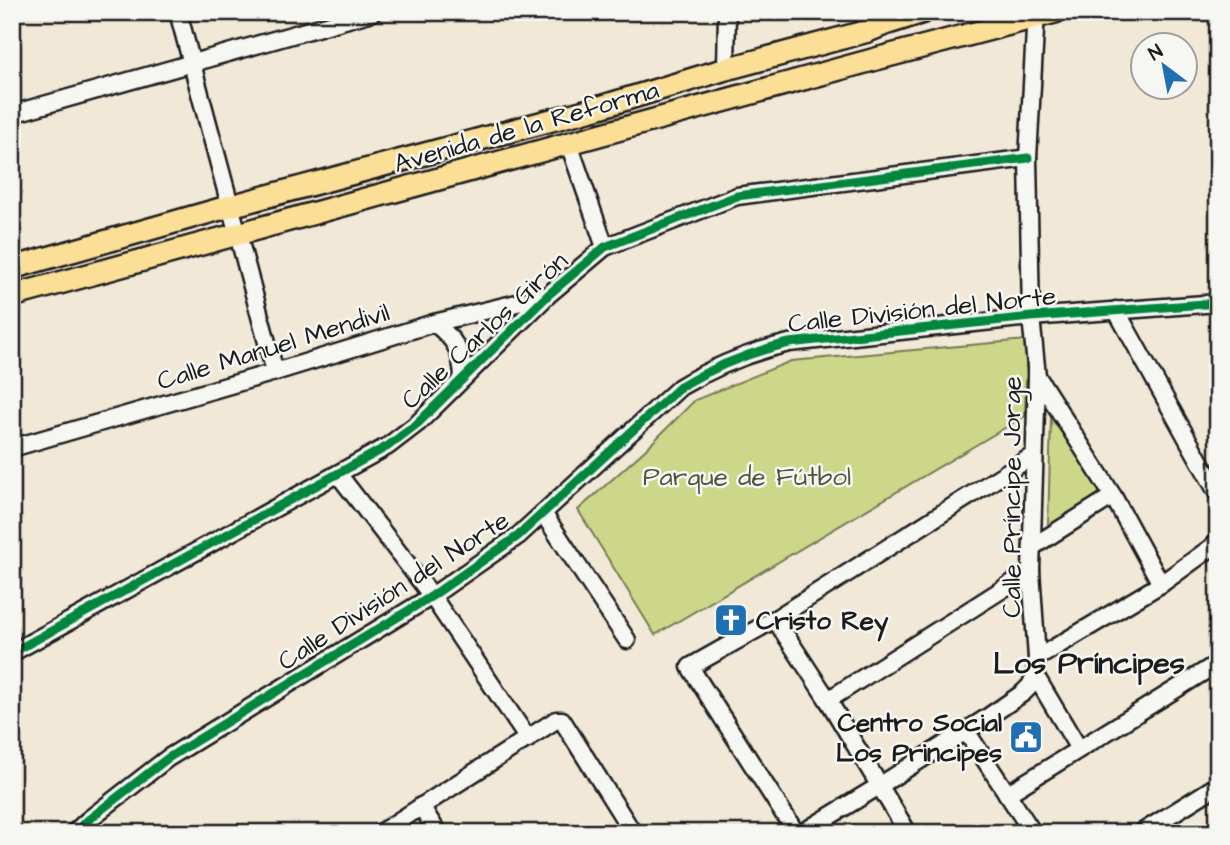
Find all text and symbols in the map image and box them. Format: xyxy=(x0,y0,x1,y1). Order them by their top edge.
north arrow xyxy=(1128,32,1198,102)
text: N xyxy=(1144,38,1168,67)
street label: Avenida de la Reforma xyxy=(390,72,663,182)
street label: Calle Carlos Girón xyxy=(393,244,576,418)
street label: Calle División del Norte xyxy=(786,278,1058,342)
street label: Calle Manuel Mendivil xyxy=(153,294,394,399)
street label: Calle Príncipe Jorge xyxy=(994,376,1032,618)
park label: Parque de Fútbol xyxy=(643,459,851,495)
street label: Calle División del Norte xyxy=(271,502,516,679)
church icon: Cristo Rey xyxy=(712,601,750,639)
place label: Cristo Rey xyxy=(756,603,889,642)
district label: Los Príncipes xyxy=(993,643,1185,686)
place label: Centro Social Los Principes xyxy=(836,705,1002,771)
public building icon: Centro Social Los Principes xyxy=(1007,718,1045,756)

